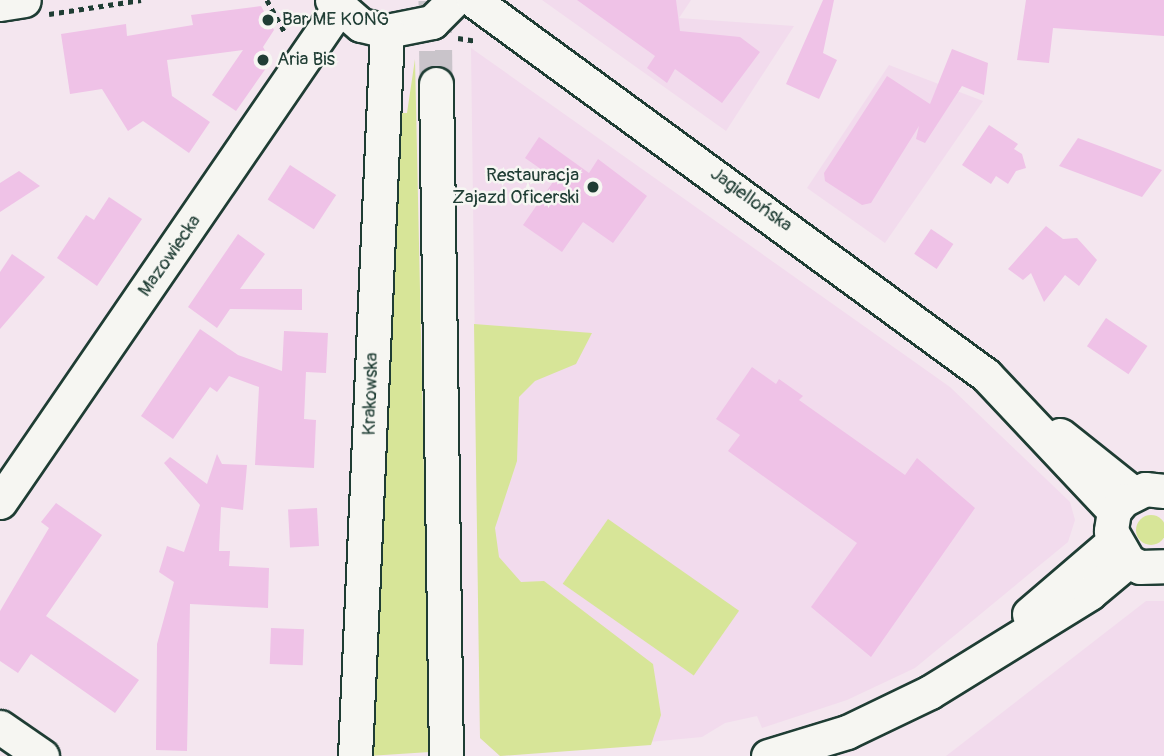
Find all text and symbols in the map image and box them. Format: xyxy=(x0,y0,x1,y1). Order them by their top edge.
place label: Bar ME KONG xyxy=(282,9,389,31)
marker: Bar ME KONG xyxy=(260,12,276,28)
place label: Aria Bis xyxy=(277,49,335,71)
marker: Aria Bis xyxy=(255,52,271,68)
street label: Jagiellońska xyxy=(706,163,796,237)
place label: Restauracja Zajazd Oficerski xyxy=(452,165,579,209)
marker: Restauracja Zajazd Oficerski xyxy=(585,179,601,195)
street label: Mazowiecka xyxy=(134,211,206,301)
street label: Krakowska xyxy=(358,352,384,436)

